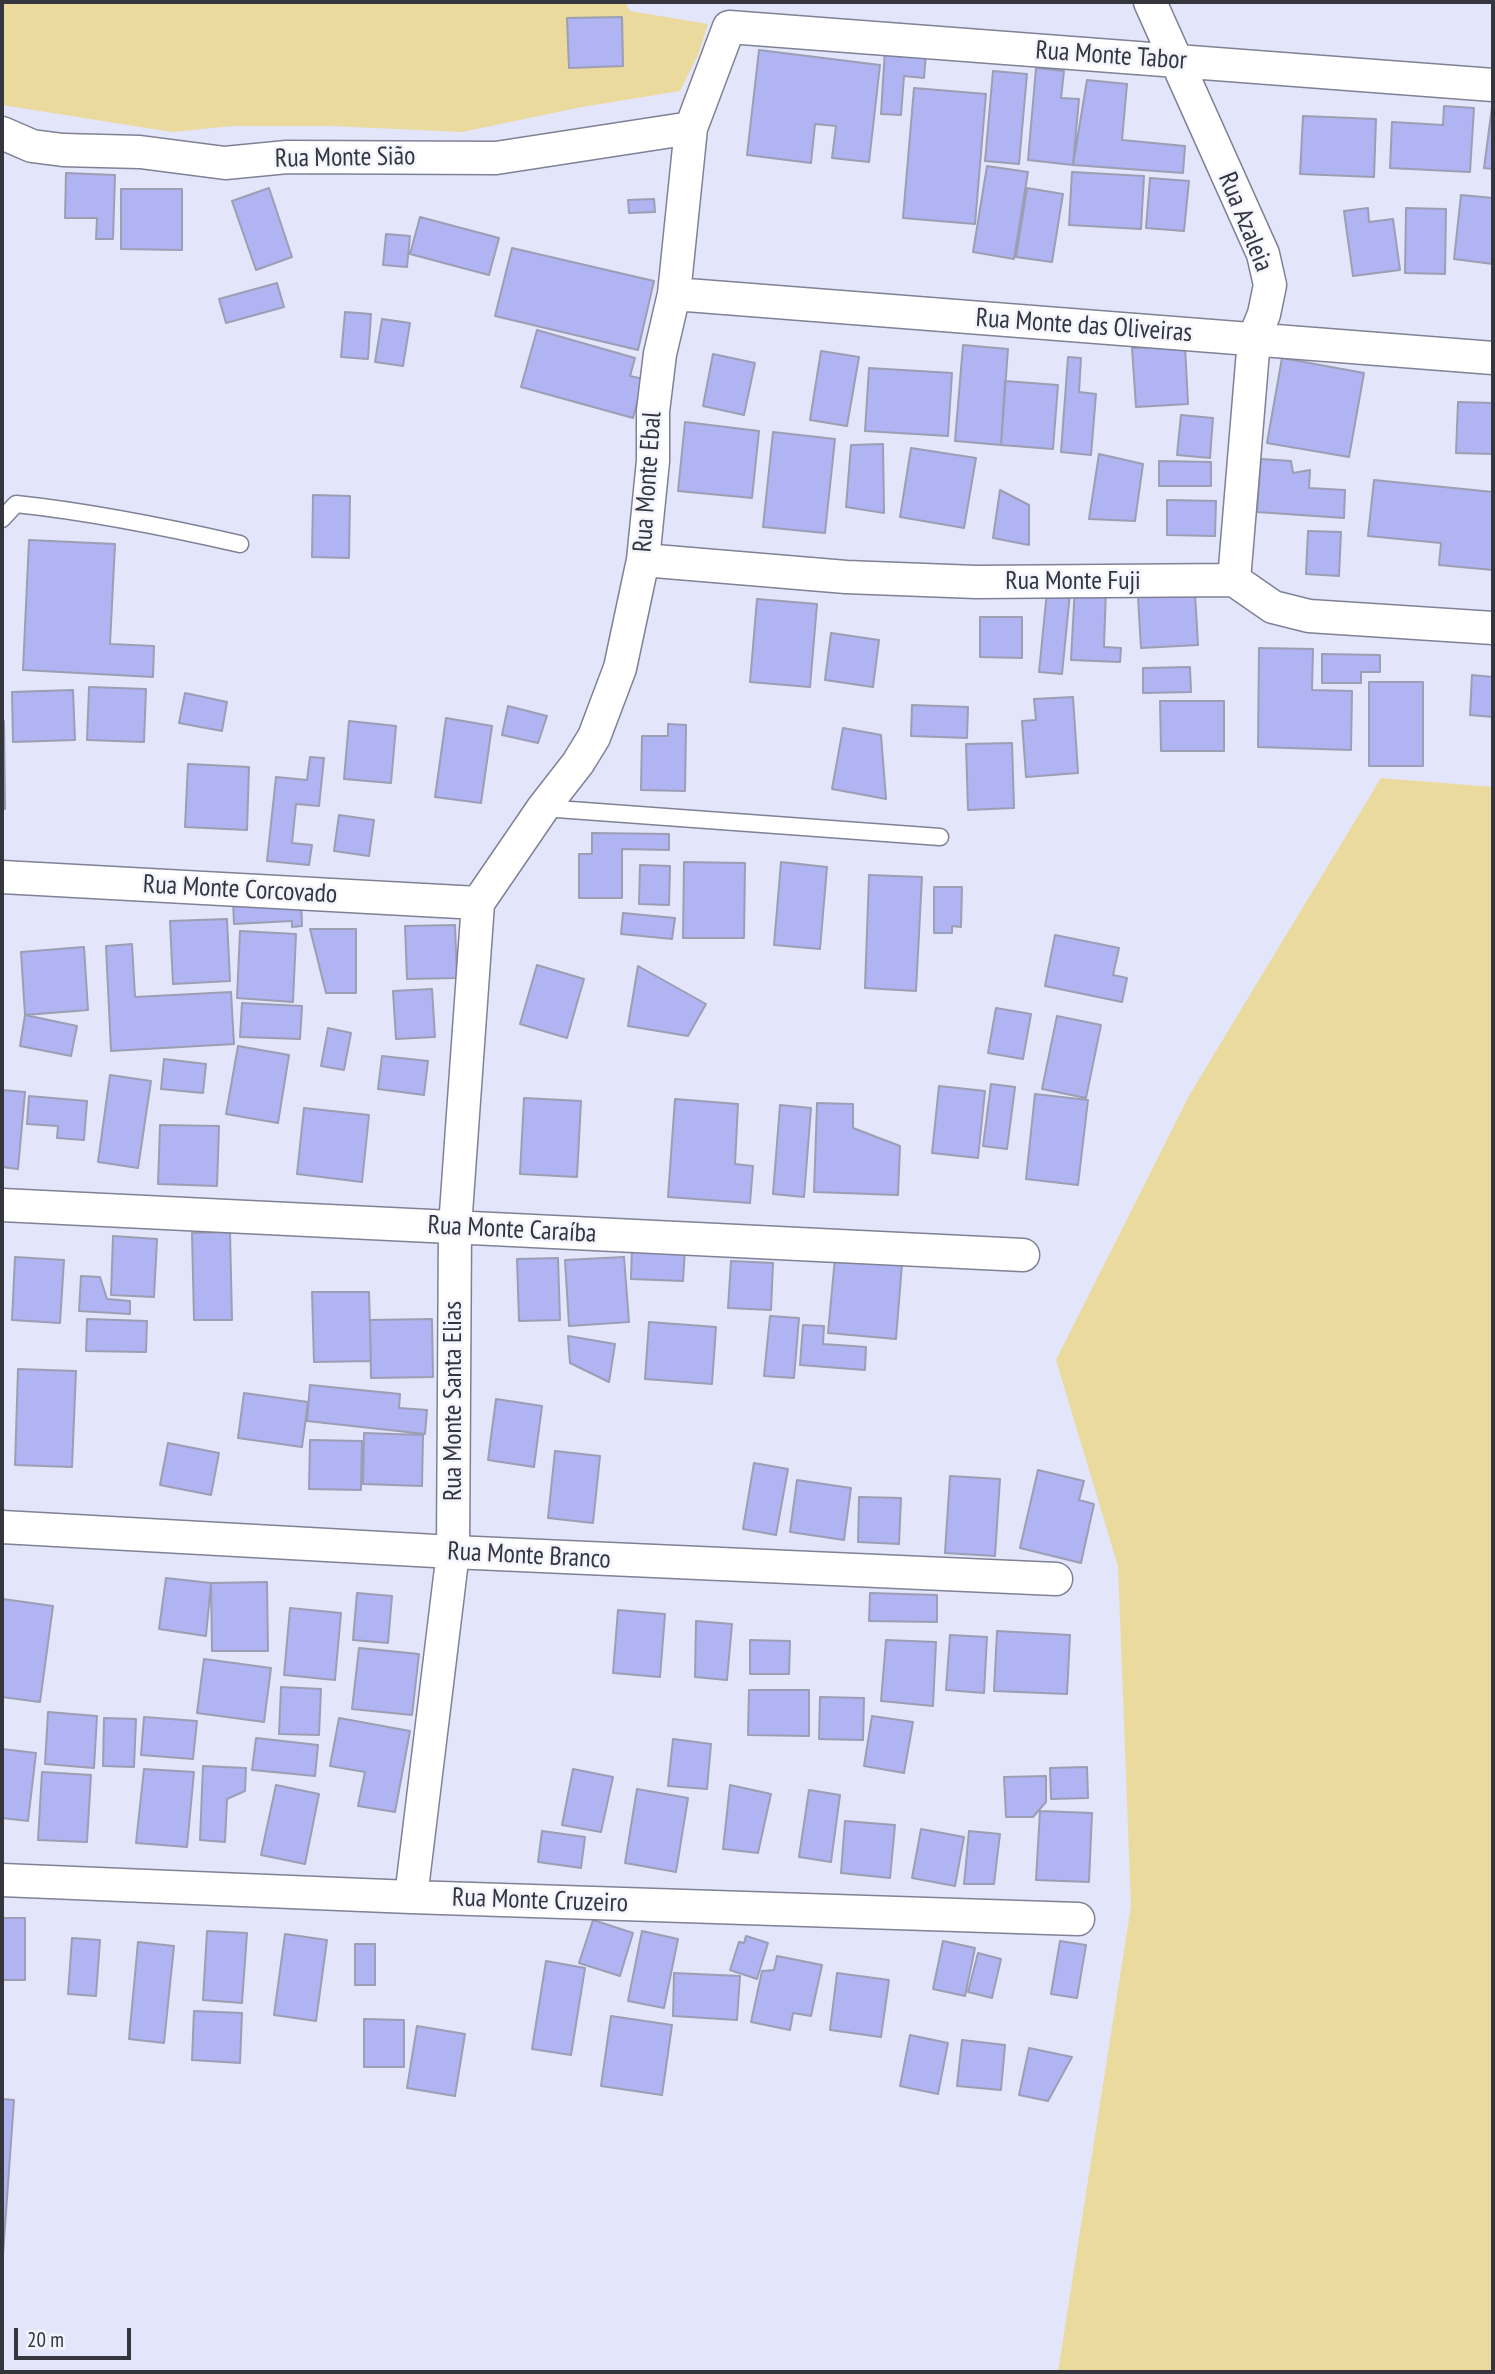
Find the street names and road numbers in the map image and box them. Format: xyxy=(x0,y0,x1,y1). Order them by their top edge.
street label: Rua Monte Tabor xyxy=(1034,35,1188,77)
street label: Rua Monte Sião xyxy=(274,141,416,175)
street label: Rua Azaleia xyxy=(1211,168,1279,276)
street label: Rua Monte das Oliveiras xyxy=(975,303,1193,349)
street label: Rua Monte Ebal xyxy=(628,411,668,553)
street label: Rua Monte Fuji xyxy=(1005,566,1141,598)
street label: Rua Monte Corcovado xyxy=(142,869,338,911)
street label: Rua Monte Caraíba xyxy=(427,1210,597,1250)
street label: Rua Monte Santa Elias xyxy=(438,1301,470,1501)
street label: Rua Monte Branco xyxy=(447,1536,611,1576)
street label: Rua Monte Cruzeiro xyxy=(452,1882,628,1920)

